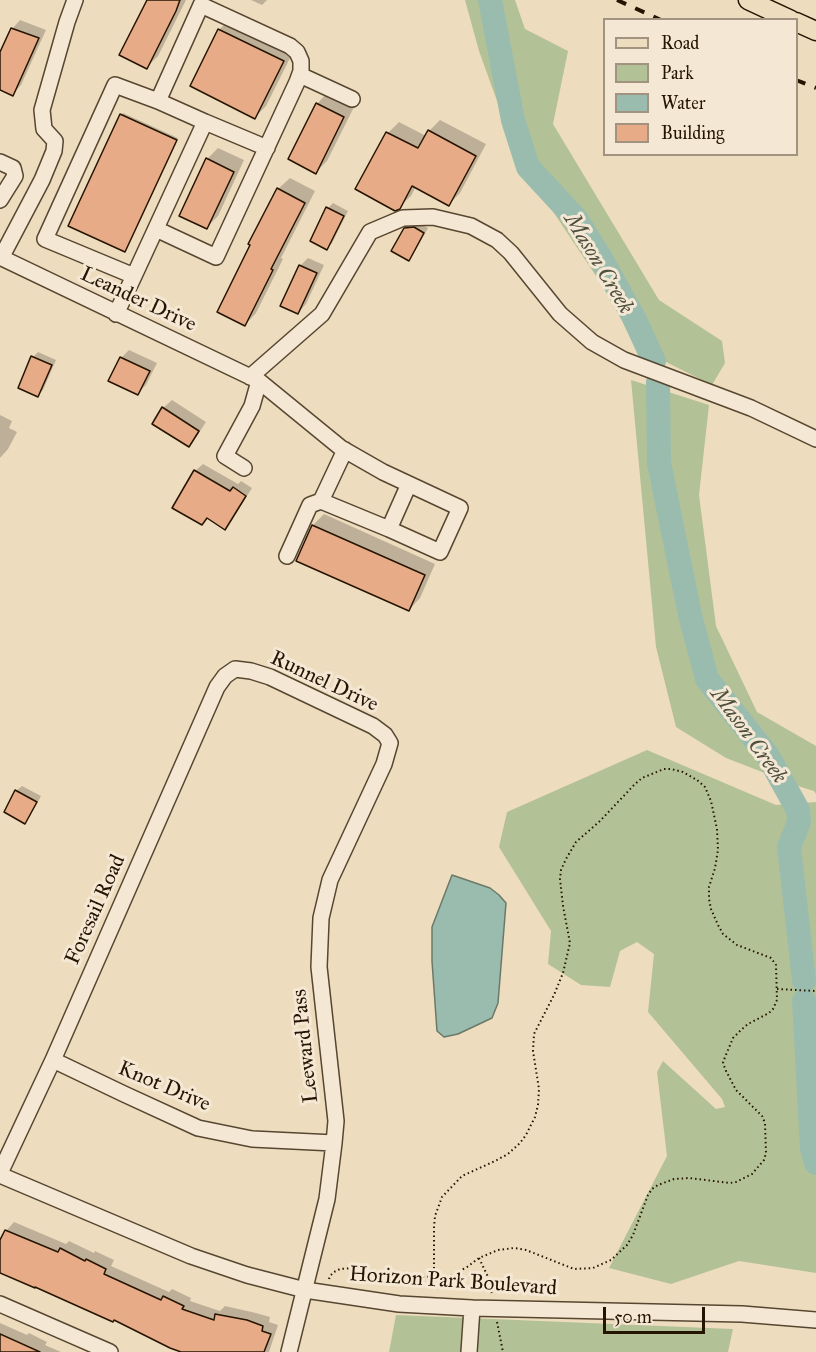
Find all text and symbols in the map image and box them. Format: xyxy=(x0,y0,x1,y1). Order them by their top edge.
legend xyxy=(603,18,798,156)
text: Road xyxy=(661,32,699,54)
text: Park xyxy=(661,62,694,84)
text: Water xyxy=(661,92,705,114)
text: Building xyxy=(661,122,724,144)
water label: Mason Creek xyxy=(558,209,638,319)
street label: Leander Drive xyxy=(76,262,200,338)
street label: Runnel Drive xyxy=(266,646,382,718)
water label: Mason Creek xyxy=(704,683,792,789)
street label: Foresail Road xyxy=(61,851,131,969)
street label: Leeward Pass xyxy=(287,988,325,1104)
street label: Knot Drive xyxy=(114,1056,214,1118)
street label: Horizon Park Boulevard xyxy=(348,1262,558,1302)
scale bar xyxy=(606,1295,708,1333)
text: 50 m xyxy=(614,1306,652,1328)

